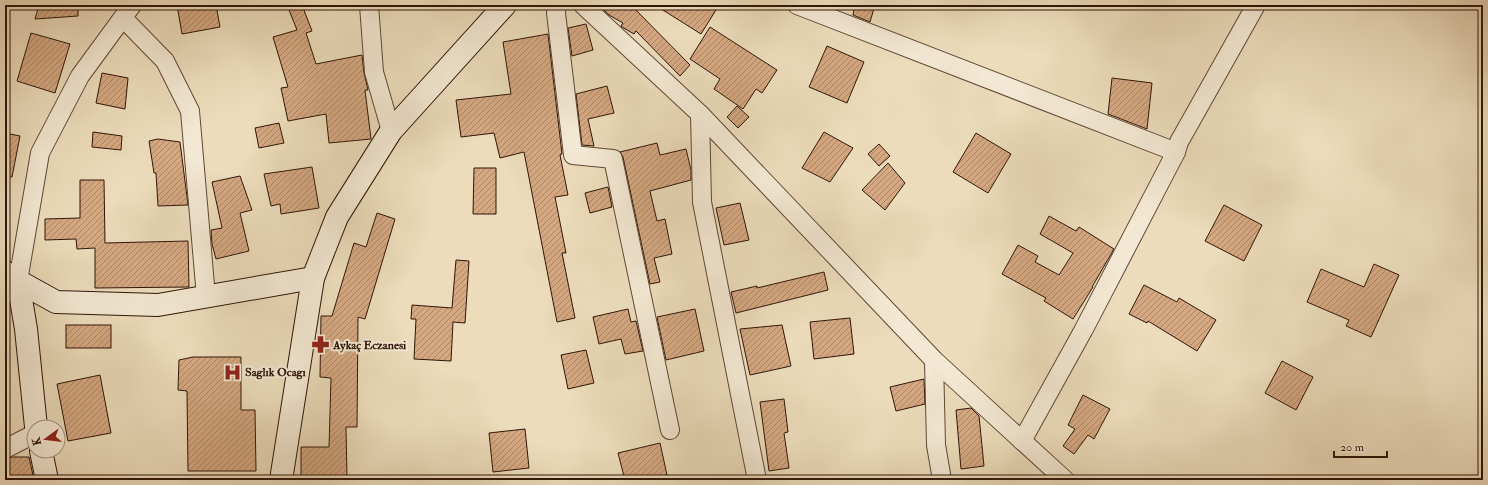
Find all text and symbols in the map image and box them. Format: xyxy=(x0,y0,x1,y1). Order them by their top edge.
pharmacy icon: Aykaç Eczanesi xyxy=(310,335,330,355)
place label: Aykaç Eczanesi xyxy=(332,338,407,353)
hospital icon: Saglık Ocagı xyxy=(222,362,242,382)
place label: Saglık Ocagı xyxy=(245,365,307,380)
north arrow xyxy=(26,419,66,459)
scale bar xyxy=(1334,433,1387,459)
text: K xyxy=(29,435,44,447)
text: 20 m xyxy=(1340,440,1365,455)

